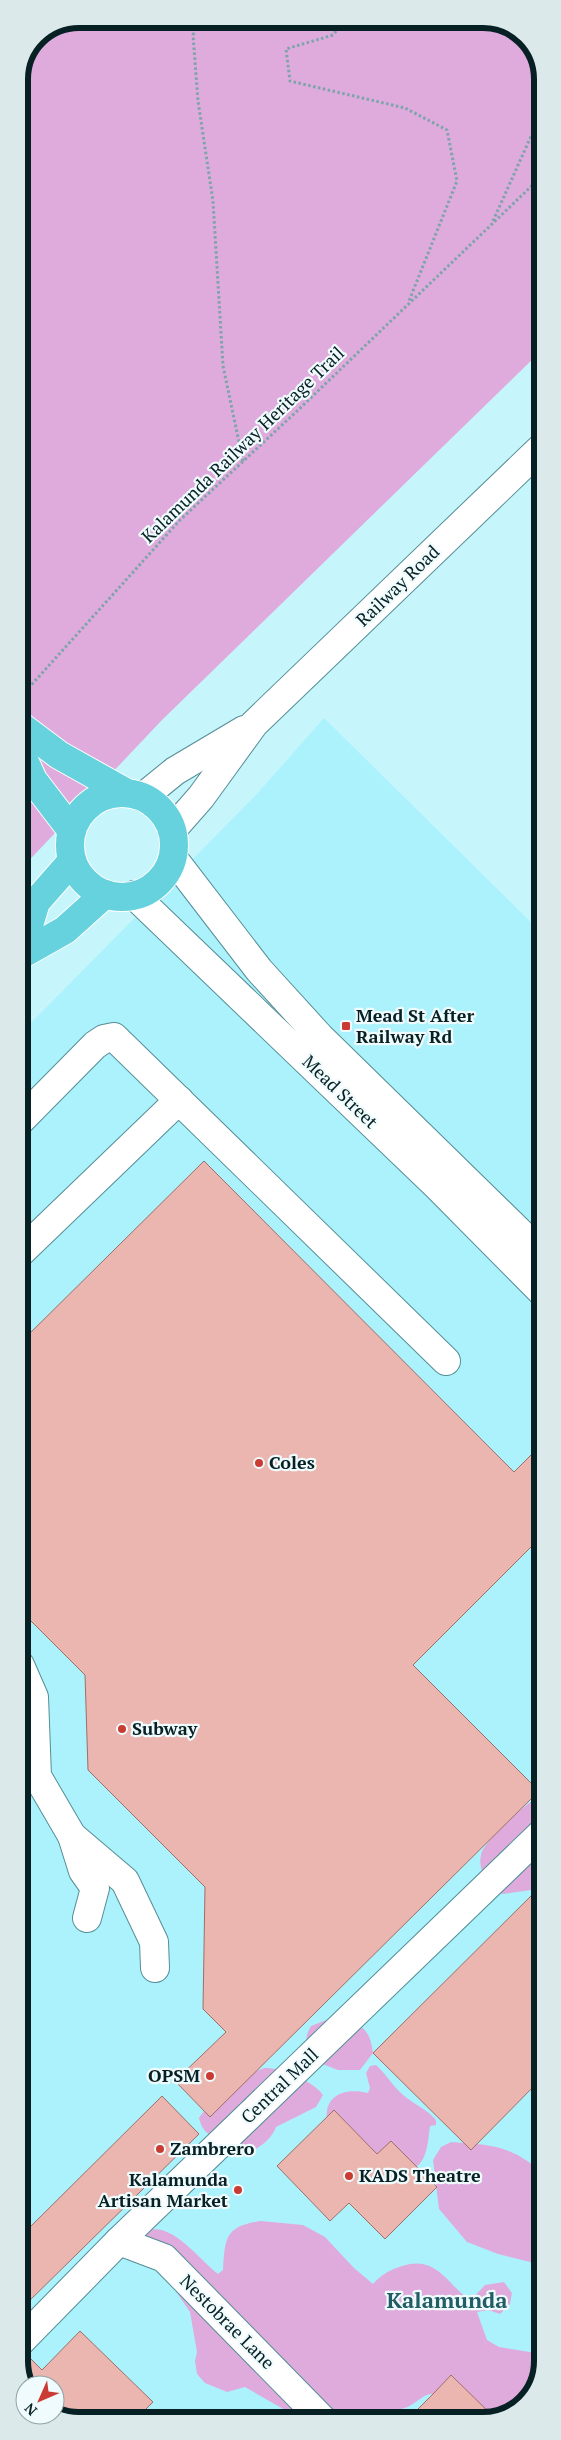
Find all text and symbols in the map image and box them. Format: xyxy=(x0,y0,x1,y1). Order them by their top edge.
street label: Kalamunda Railway Heritage Trail xyxy=(136,341,349,548)
street label: Railway Road xyxy=(350,539,444,631)
place label: Mead St After Railway Rd xyxy=(356,1003,475,1048)
marker: Mead St After Railway Rd xyxy=(340,1020,352,1032)
street label: Mead Street xyxy=(298,1049,384,1134)
place label: Coles xyxy=(269,1450,315,1474)
marker: Coles xyxy=(253,1457,265,1469)
place label: Subway xyxy=(132,1716,198,1740)
marker: Subway xyxy=(116,1723,128,1735)
street label: Central Mall xyxy=(235,2042,323,2128)
place label: OPSM xyxy=(148,2063,200,2087)
marker: OPSM xyxy=(204,2070,216,2082)
place label: Zambrero xyxy=(170,2136,255,2160)
marker: Zambrero xyxy=(154,2143,166,2155)
place label: KADS Theatre xyxy=(359,2163,481,2187)
place label: Kalamunda Artisan Market xyxy=(98,2167,228,2212)
marker: KADS Theatre xyxy=(343,2170,355,2182)
marker: Kalamunda Artisan Market xyxy=(232,2184,244,2196)
street label: Nestobrae Lane xyxy=(175,2269,280,2374)
district label: Kalamunda xyxy=(386,2285,508,2314)
north arrow xyxy=(15,2375,65,2425)
text: N xyxy=(20,2399,41,2420)

